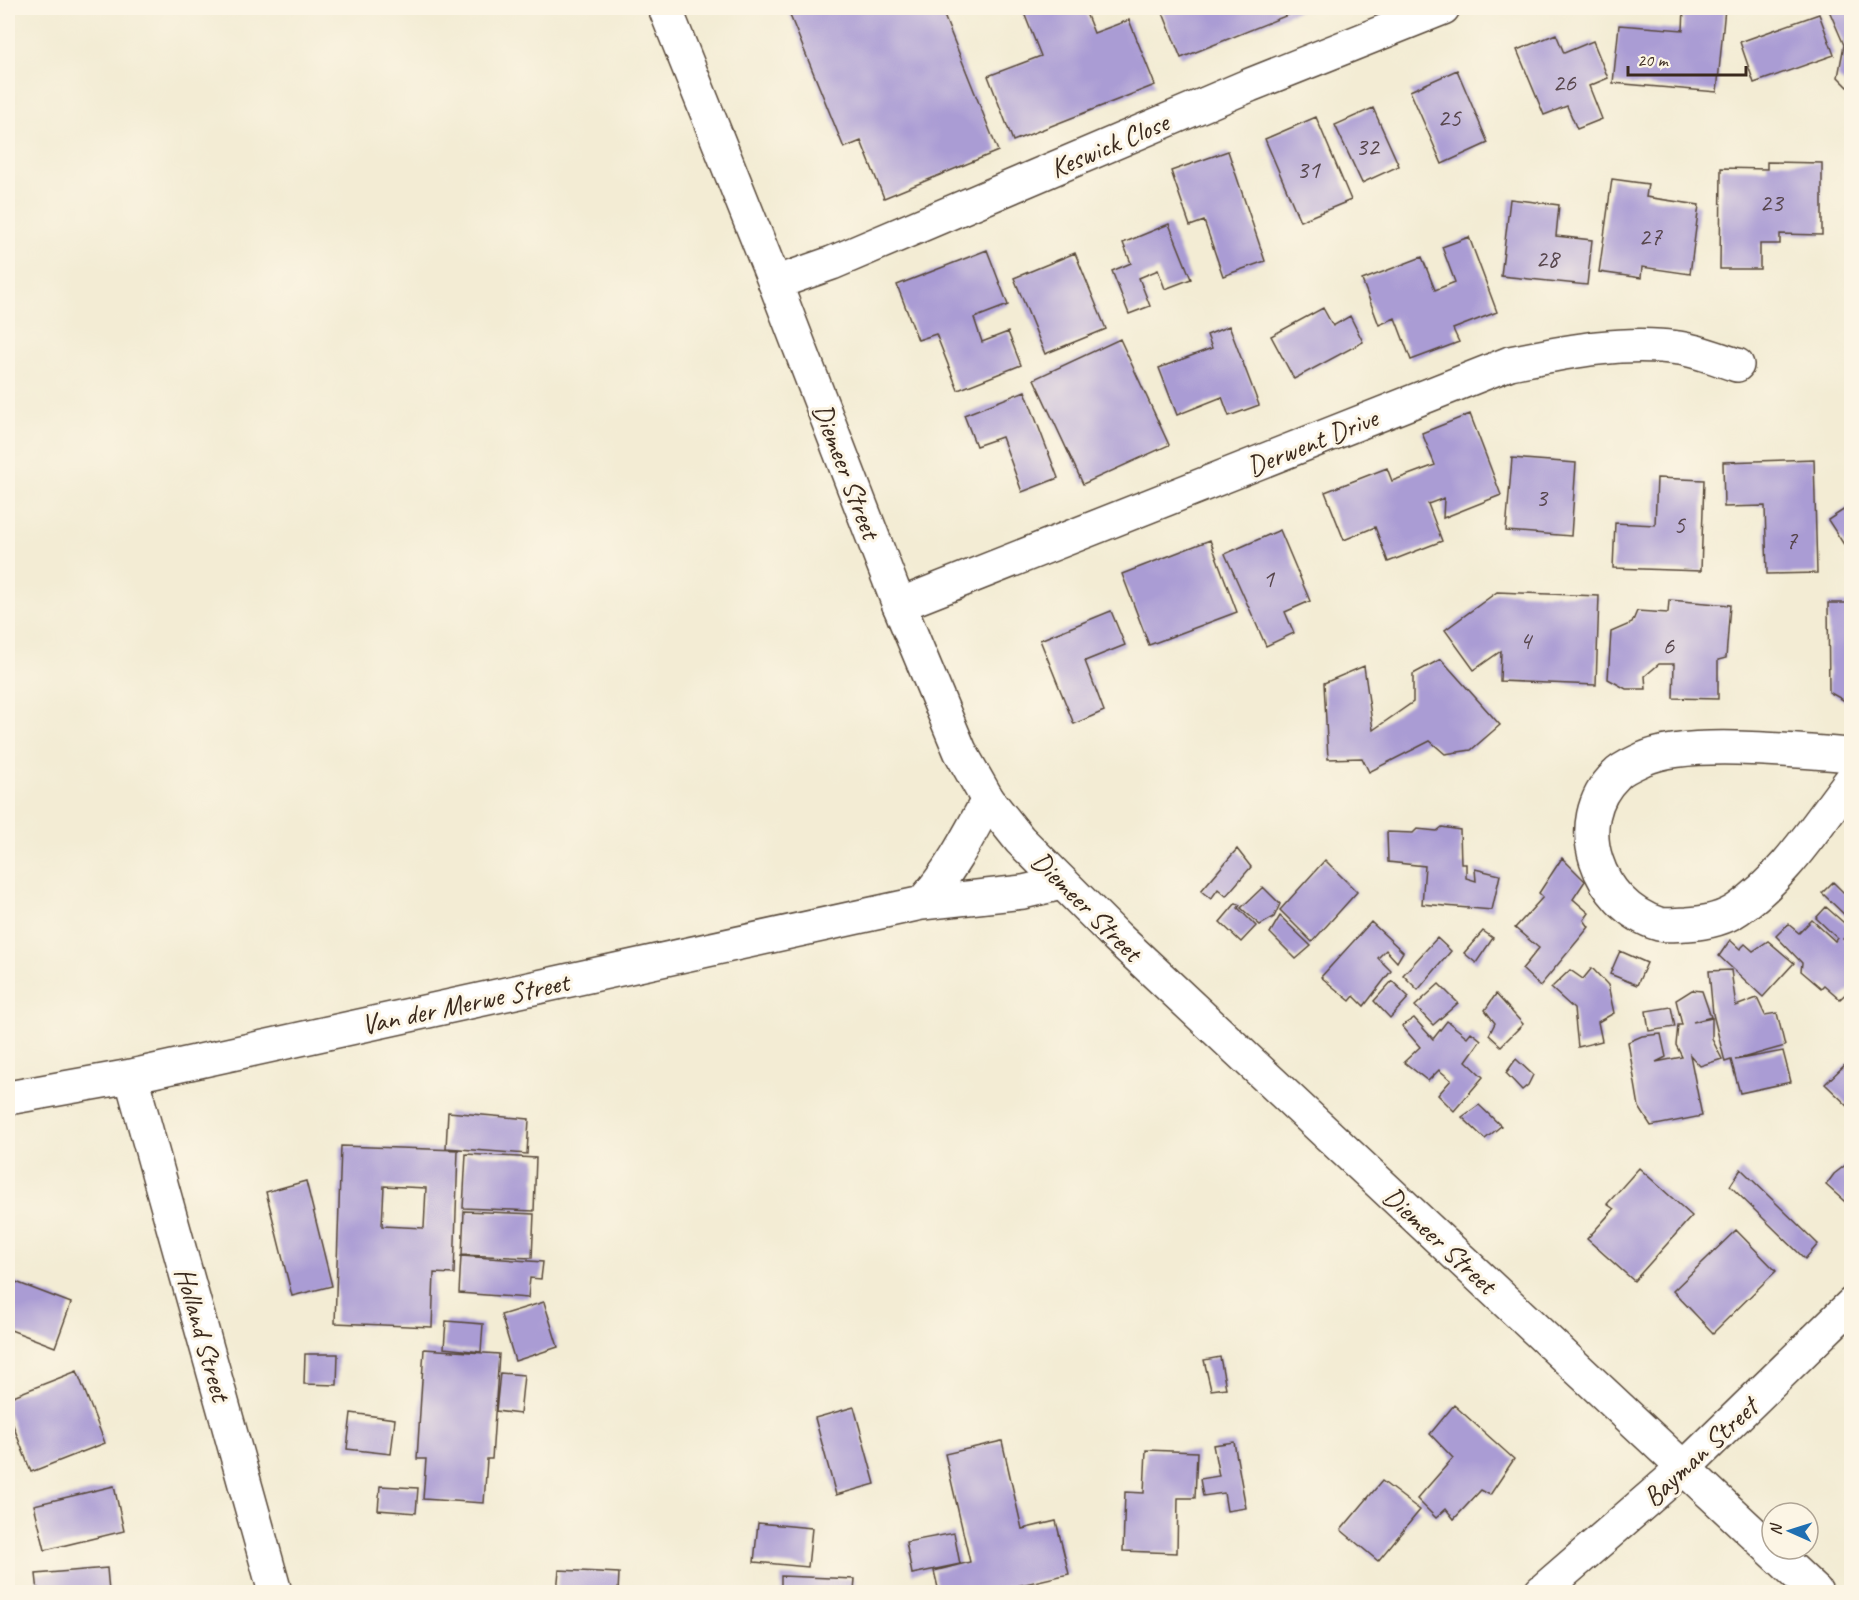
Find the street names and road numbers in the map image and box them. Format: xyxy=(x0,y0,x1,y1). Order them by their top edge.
street label: Keswick Close xyxy=(1045,104,1175,186)
street label: Diemeer Street xyxy=(805,398,890,546)
street label: Derwent Drive xyxy=(1242,399,1384,484)
street label: Diemeer Street xyxy=(1024,843,1152,971)
street label: Van der Merwe Street xyxy=(358,963,575,1042)
street label: Diemeer Street xyxy=(1376,1179,1506,1303)
street label: Holland Street xyxy=(167,1263,239,1407)
street label: Bayman Street xyxy=(1635,1387,1768,1514)

